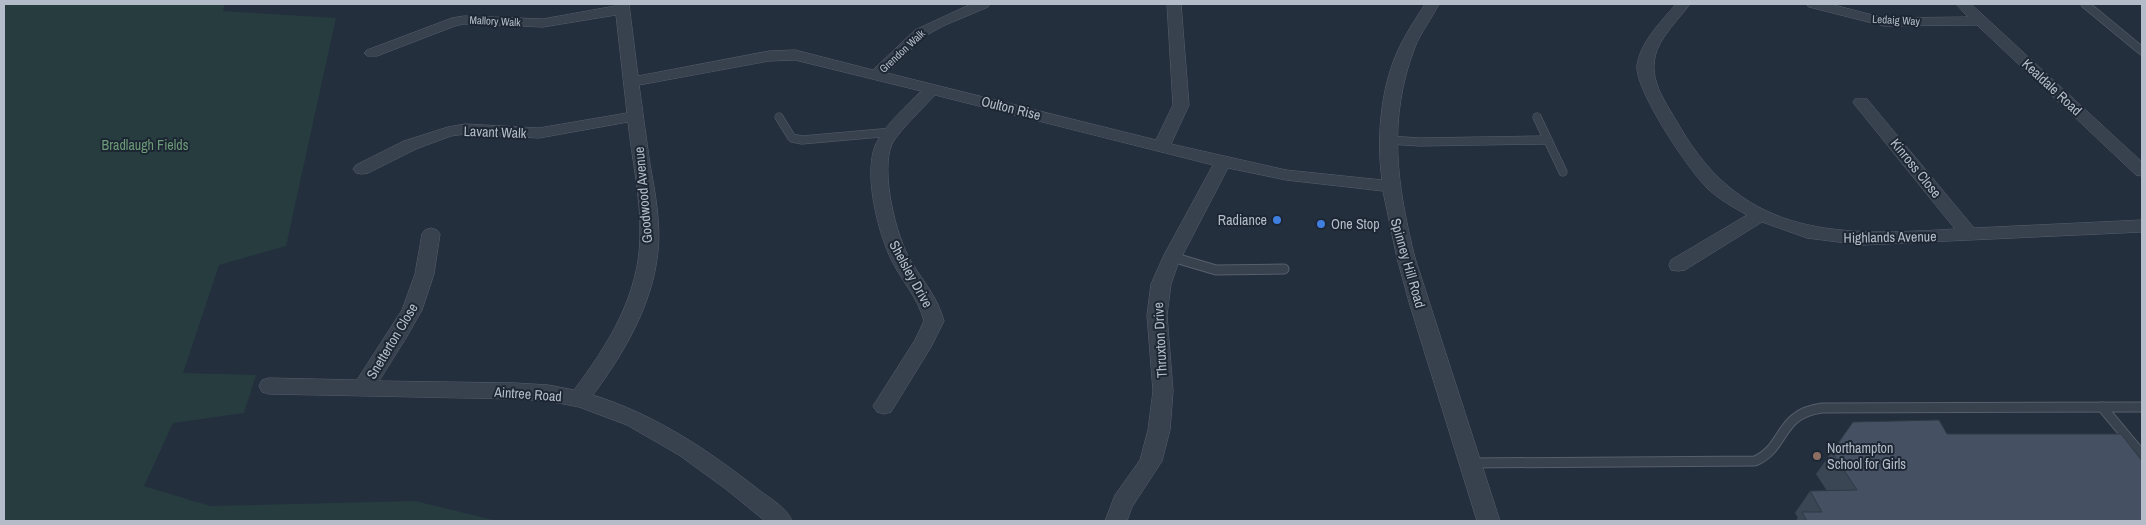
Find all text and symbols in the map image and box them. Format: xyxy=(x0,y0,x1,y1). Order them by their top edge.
street label: Ledaig Way xyxy=(1872,12,1921,28)
street label: Mallory Walk xyxy=(469,13,521,29)
street label: Grendon Walk xyxy=(876,26,928,76)
street label: Kealdale Road xyxy=(2018,55,2086,119)
street label: Oulton Rise xyxy=(979,92,1043,124)
street label: Lavant Walk xyxy=(463,122,527,142)
street label: Kinross Close xyxy=(1887,135,1945,201)
park label: Bradlaugh Fields xyxy=(102,136,189,154)
street label: Goodwood Avenue xyxy=(630,146,656,244)
place label: Radiance xyxy=(1218,211,1267,229)
marker: Radiance xyxy=(1271,214,1283,226)
place label: One Stop xyxy=(1331,215,1380,233)
street label: Spinney Hill Road xyxy=(1387,216,1429,310)
marker: One Stop xyxy=(1315,218,1327,230)
street label: Highlands Avenue xyxy=(1843,227,1937,247)
street label: Shelsley Drive xyxy=(885,237,937,311)
street label: Snetterton Close xyxy=(362,300,422,382)
street label: Thruxton Drive xyxy=(1149,302,1171,378)
street label: Aintree Road xyxy=(493,383,562,405)
place label: Northampton School for Girls xyxy=(1827,439,1906,473)
marker: Northampton School for Girls xyxy=(1811,450,1823,462)

